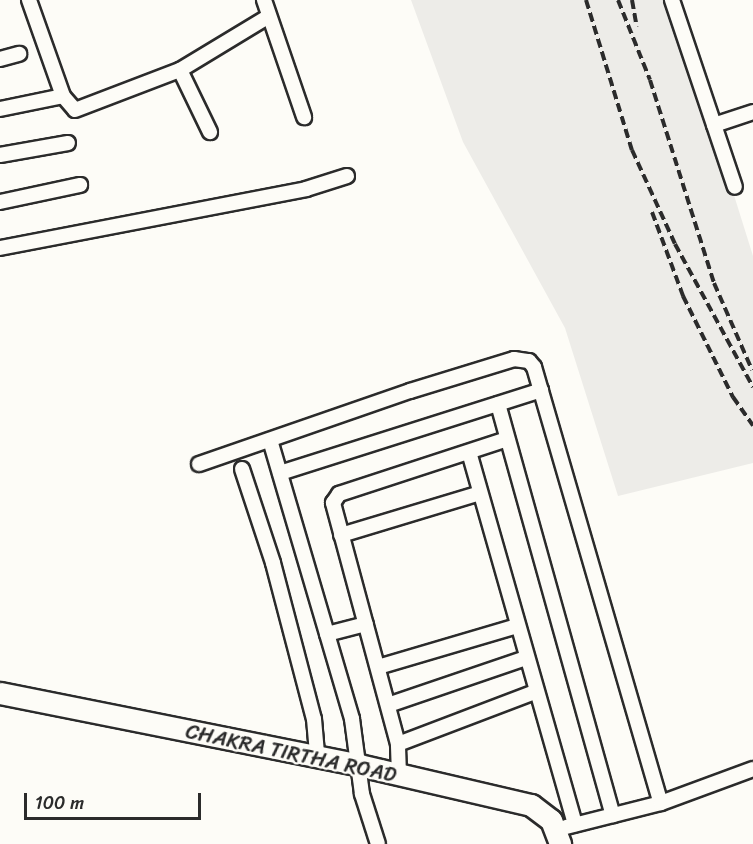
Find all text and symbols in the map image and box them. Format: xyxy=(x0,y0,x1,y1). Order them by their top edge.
street label: CHAKRA TIRTHA ROAD xyxy=(183,718,399,788)
scale bar xyxy=(27,781,204,819)
text: 100 m xyxy=(35,787,84,819)

